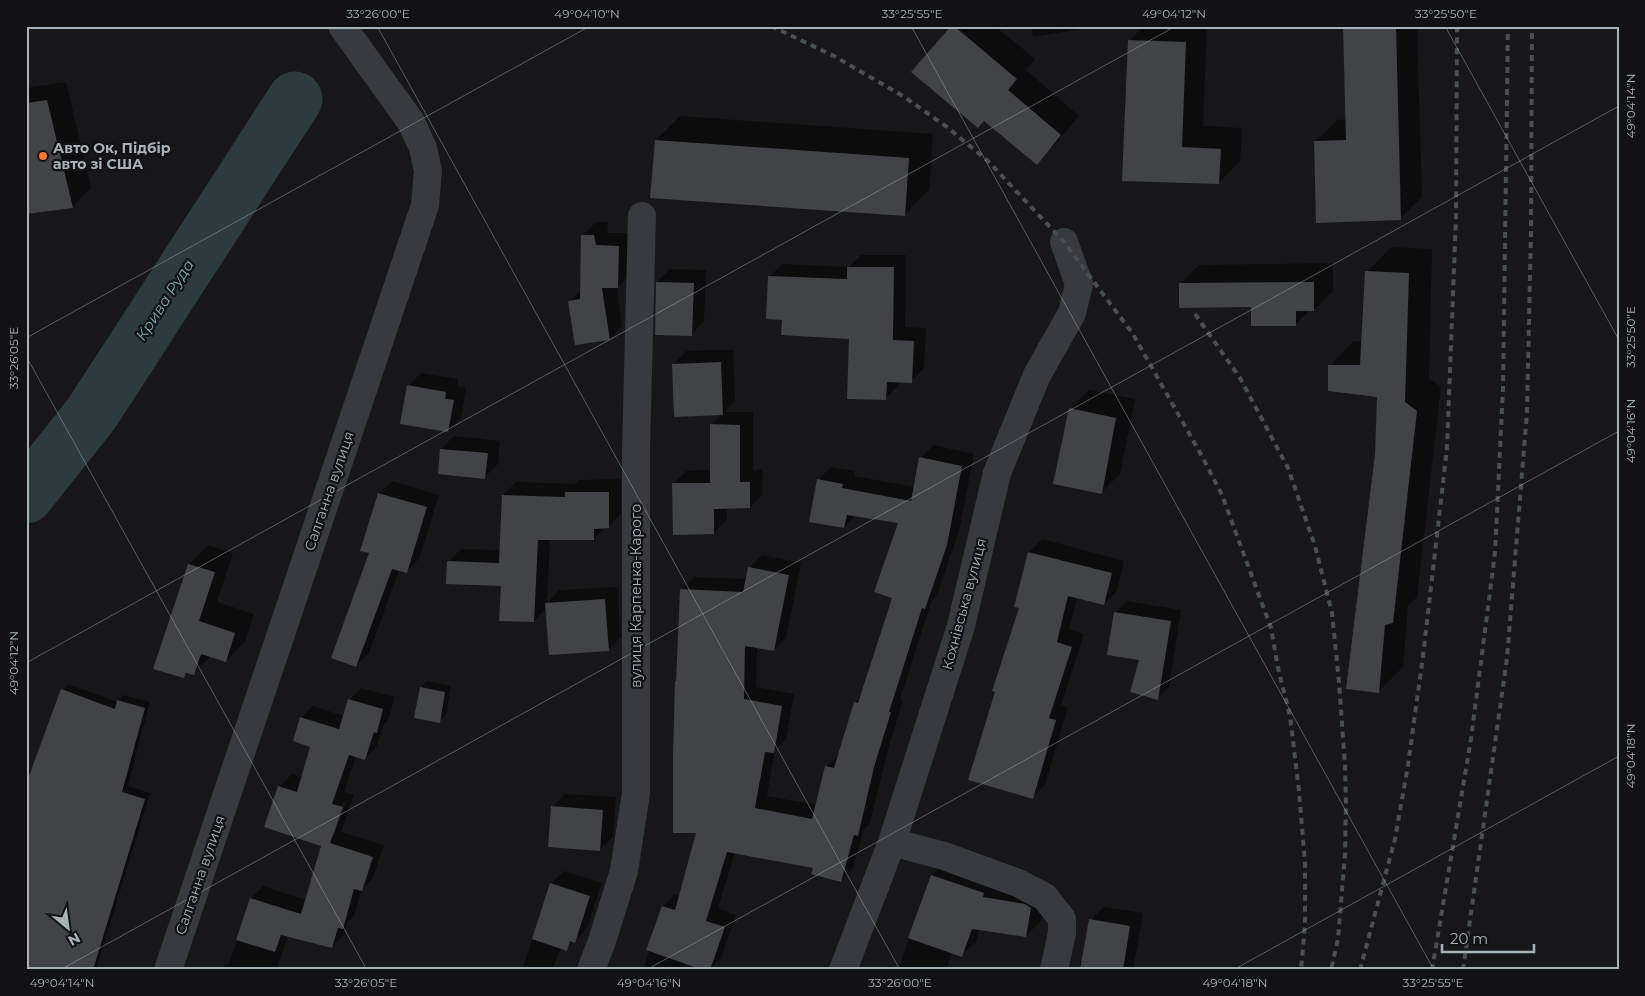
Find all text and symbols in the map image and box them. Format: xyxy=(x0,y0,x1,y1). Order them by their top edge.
text: 33°26'00"E xyxy=(346,6,410,21)
text: 49°04'10"N xyxy=(554,6,620,21)
text: 33°25'55"E xyxy=(882,6,942,21)
text: 49°04'12"N xyxy=(1142,6,1206,21)
text: 33°25'50"E xyxy=(1415,6,1477,21)
text: 49°04'14"N xyxy=(1623,74,1638,138)
place label: Авто Ок, Підбір авто зі США xyxy=(53,139,171,173)
marker: Авто Ок, Підбір авто зі США xyxy=(37,150,49,162)
water label: Крива Руда xyxy=(131,256,198,344)
text: 33°25'50"E xyxy=(1623,306,1638,368)
text: 33°26'05"E xyxy=(6,327,21,389)
text: 49°04'16"N xyxy=(1623,399,1638,463)
street label: Салганна вулиця xyxy=(300,429,358,553)
street label: вулиця Карпенка-Карого xyxy=(627,504,645,688)
street label: Кохнівська вулиця xyxy=(938,536,990,672)
text: 49°04'12"N xyxy=(6,631,21,695)
text: 49°04'18"N xyxy=(1623,724,1638,789)
street label: Салганна вулиця xyxy=(171,813,229,937)
north arrow xyxy=(42,904,92,954)
scale bar xyxy=(1442,921,1535,953)
text: N xyxy=(65,929,84,950)
text: 20 m xyxy=(1450,929,1488,948)
text: 49°04'14"N xyxy=(30,975,94,990)
text: 33°26'05"E xyxy=(335,975,397,990)
text: 49°04'16"N xyxy=(617,975,681,990)
text: 33°26'00"E xyxy=(868,975,932,990)
text: 49°04'18"N xyxy=(1203,975,1268,990)
text: 33°25'55"E xyxy=(1403,975,1463,990)

